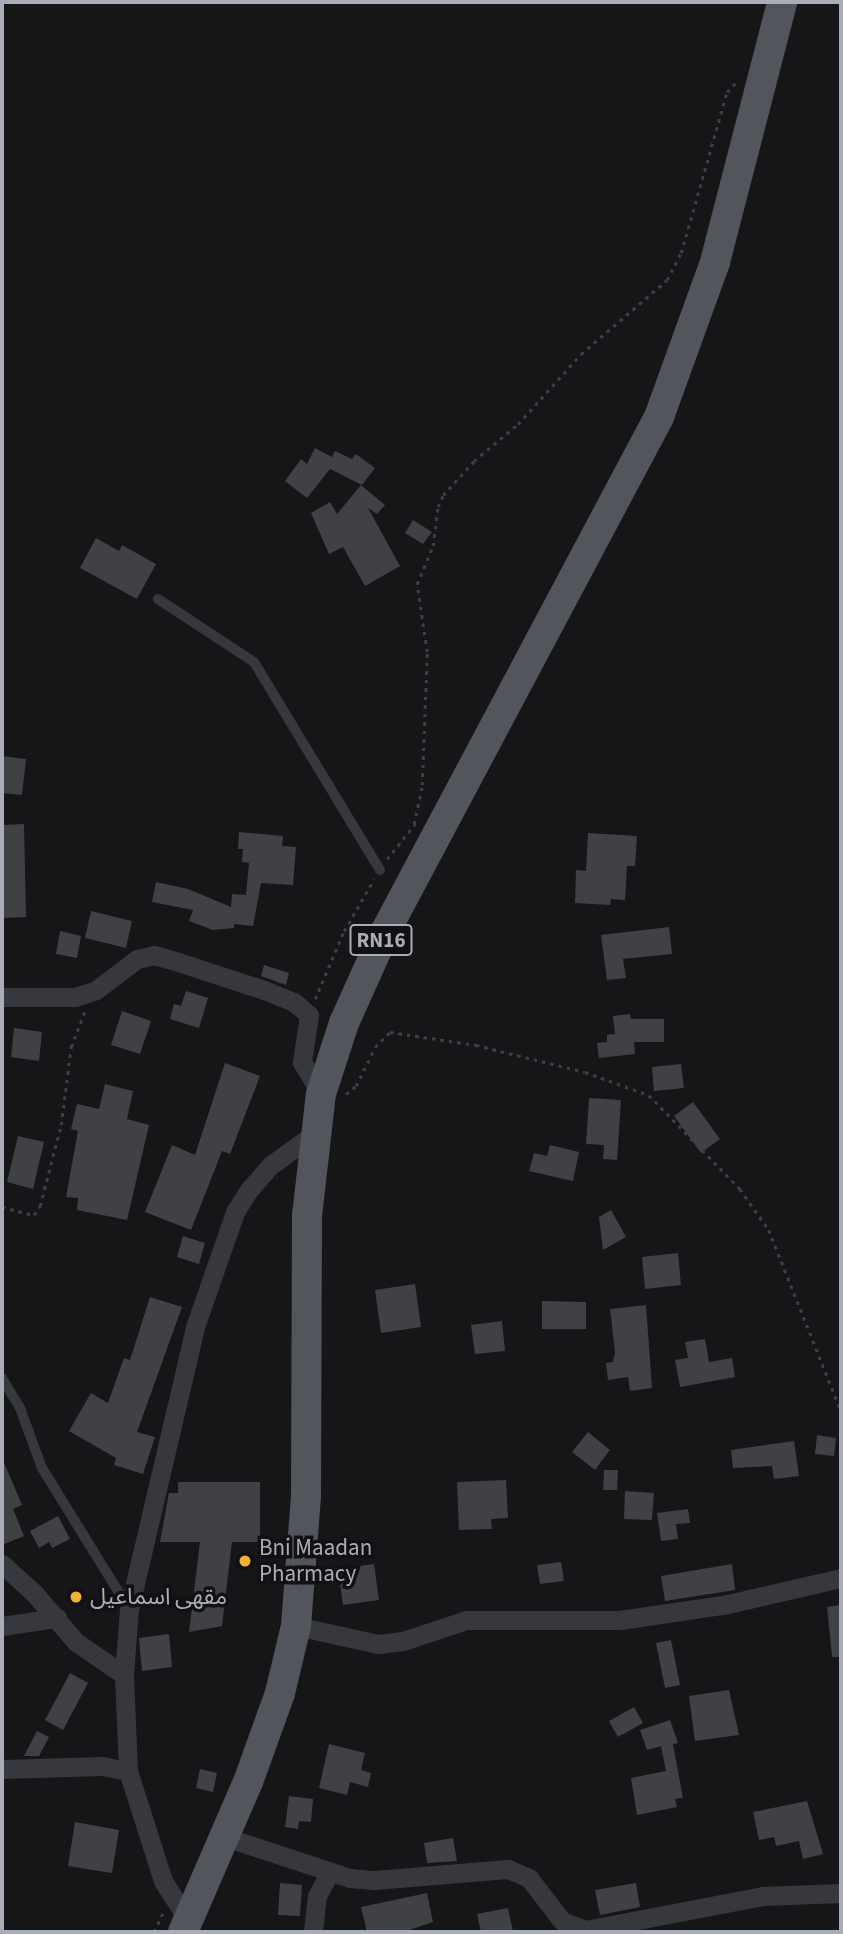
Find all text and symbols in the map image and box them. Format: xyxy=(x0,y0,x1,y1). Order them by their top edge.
road number: RN16 xyxy=(348,922,414,958)
place label: Bni Maadan Pharmacy xyxy=(259,1534,372,1588)
marker: Bni Maadan Pharmacy xyxy=(237,1553,253,1569)
place label: مقهى اسماعيل xyxy=(90,1583,227,1611)
marker: مقهى اسماعيل xyxy=(68,1589,84,1605)

